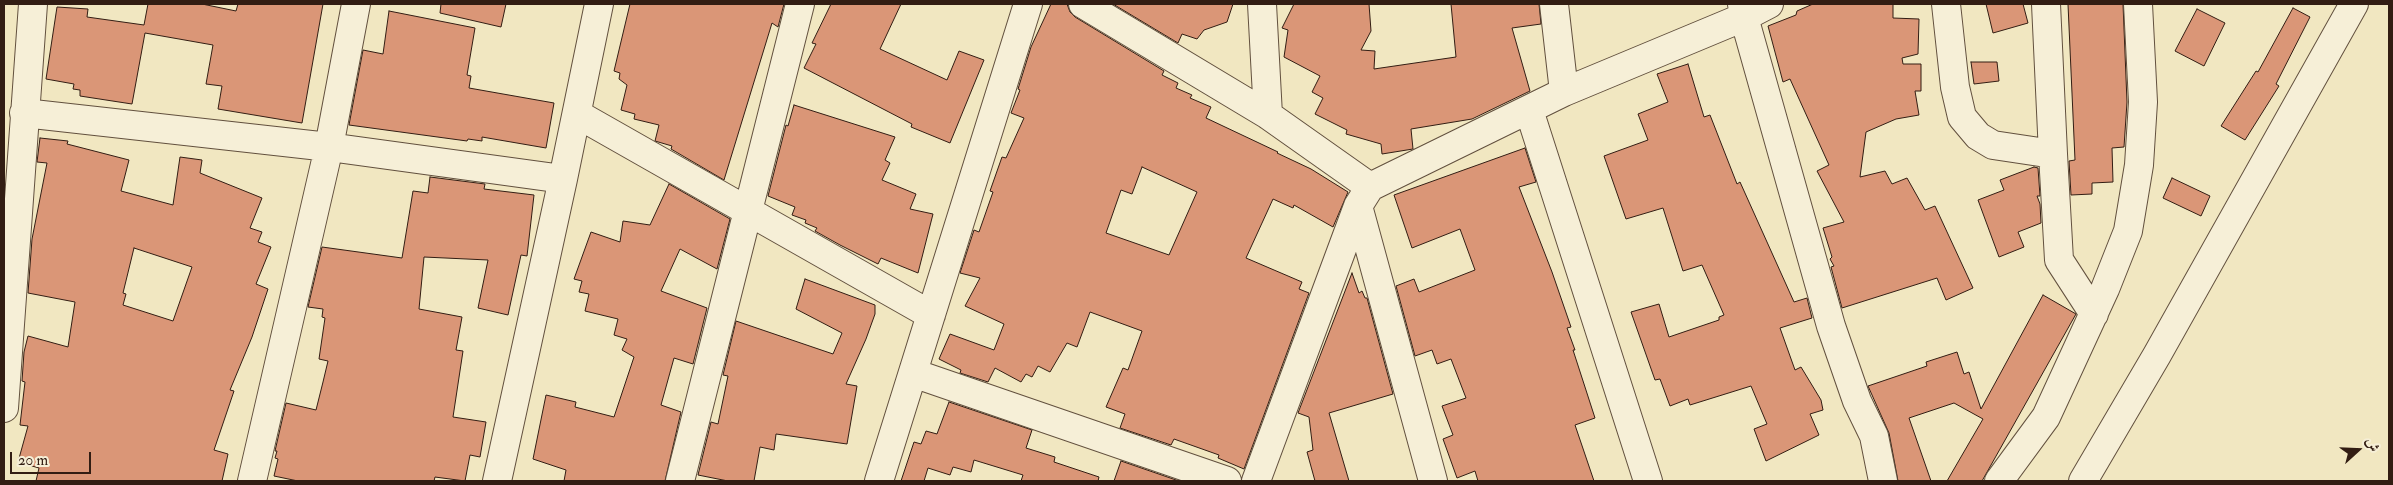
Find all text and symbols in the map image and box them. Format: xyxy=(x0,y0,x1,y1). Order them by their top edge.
north arrow xyxy=(2333,425,2383,475)
text: ش xyxy=(2362,435,2383,454)
scale bar xyxy=(12,442,94,474)
text: 20 m xyxy=(18,451,48,470)

